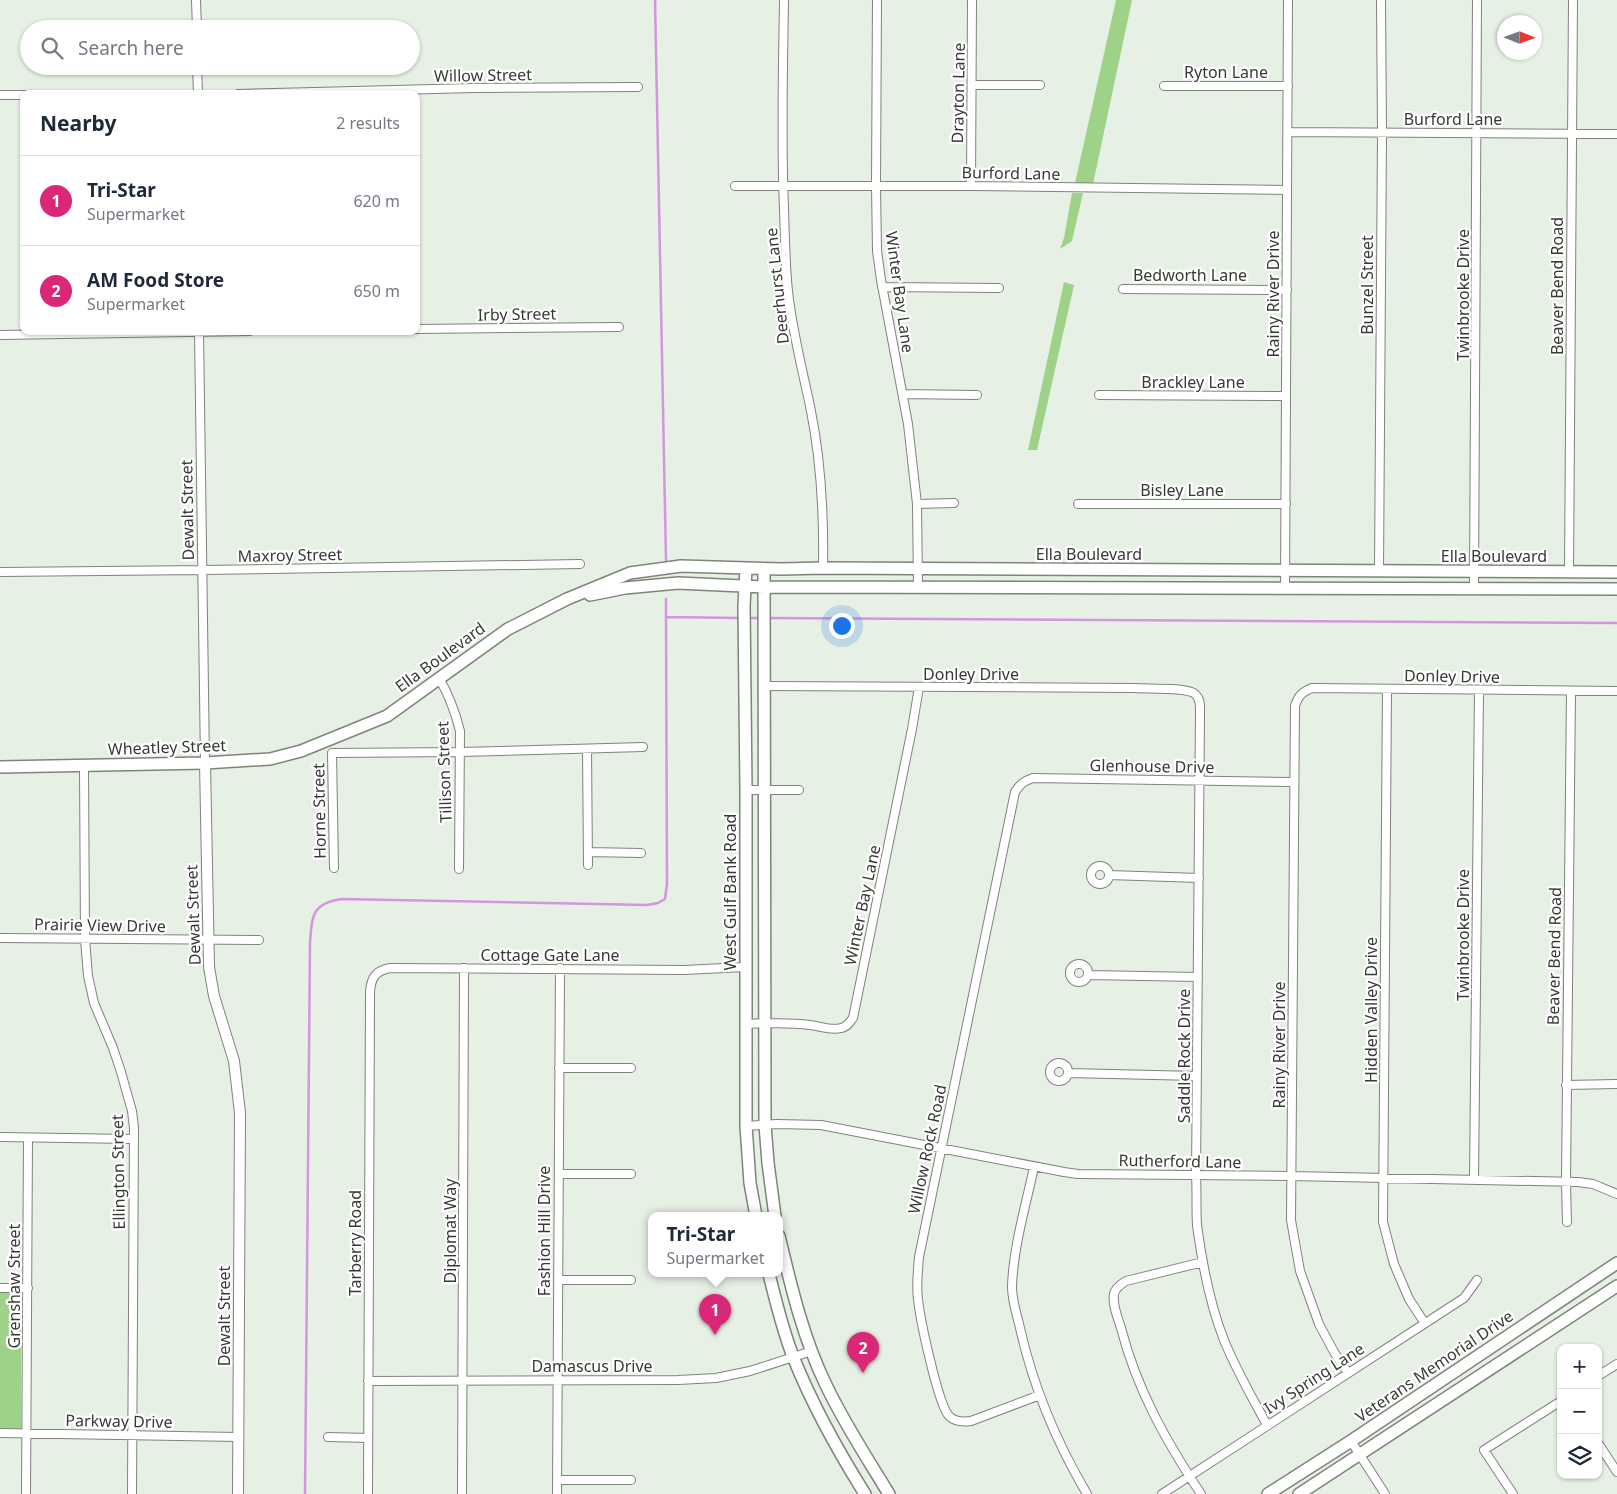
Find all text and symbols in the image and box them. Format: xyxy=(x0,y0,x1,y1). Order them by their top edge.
north arrow xyxy=(1497,15,1542,60)
search box xyxy=(20,20,420,75)
icon: search xyxy=(38,34,66,62)
text: Search here xyxy=(78,35,184,61)
street label: Drayton Lane xyxy=(946,42,970,144)
street label: Ryton Lane xyxy=(1184,61,1268,83)
street label: Willow Street xyxy=(434,63,532,87)
street label: Burford Lane xyxy=(1404,108,1502,130)
text: Nearby xyxy=(40,109,116,137)
text: 2 results xyxy=(336,112,400,134)
street label: Burford Lane xyxy=(961,161,1061,185)
text: Tri-Star xyxy=(87,177,156,203)
text: 1 xyxy=(51,190,61,212)
text: 620 m xyxy=(353,190,400,212)
text: Supermarket xyxy=(87,203,185,225)
street label: Beaver Bend Road xyxy=(1546,217,1568,355)
street label: Deerhurst Lane xyxy=(760,227,794,345)
street label: Twinbrooke Drive xyxy=(1452,229,1474,361)
street label: Winter Bay Lane xyxy=(881,230,919,354)
street label: Rainy River Drive xyxy=(1262,231,1284,357)
street label: Bunzel Street xyxy=(1356,235,1378,335)
street label: Bedworth Lane xyxy=(1133,264,1247,286)
text: AM Food Store xyxy=(87,267,224,293)
text: 2 xyxy=(51,280,61,302)
text: 650 m xyxy=(353,280,400,302)
text: Supermarket xyxy=(87,293,185,315)
street label: Irby Street xyxy=(478,302,557,326)
street label: Brackley Lane xyxy=(1141,371,1245,393)
street label: Dewalt Street xyxy=(175,459,199,561)
street label: Bisley Lane xyxy=(1140,479,1224,501)
street label: Maxroy Street xyxy=(238,543,343,567)
street label: Ella Boulevard xyxy=(1036,543,1142,565)
street label: Ella Boulevard xyxy=(1441,545,1547,567)
your location xyxy=(829,613,855,639)
street label: Ella Boulevard xyxy=(391,617,489,697)
street label: Donley Drive xyxy=(923,663,1019,685)
street label: Donley Drive xyxy=(1404,664,1500,688)
street label: Tillison Street xyxy=(431,721,457,823)
street label: Wheatley Street xyxy=(107,734,227,760)
street label: Glenhouse Drive xyxy=(1090,754,1214,778)
street label: Horne Street xyxy=(307,763,331,859)
street label: West Gulf Bank Road xyxy=(719,814,741,970)
street label: Winter Bay Lane xyxy=(839,843,885,967)
street label: Dewalt Street xyxy=(180,864,206,966)
street label: Twinbrooke Drive xyxy=(1452,869,1474,1001)
street label: Beaver Bend Road xyxy=(1542,887,1566,1025)
street label: Prairie View Drive xyxy=(34,913,166,937)
street label: Hidden Valley Drive xyxy=(1360,937,1382,1083)
street label: Cottage Gate Lane xyxy=(480,944,620,966)
street label: Rainy River Drive xyxy=(1268,982,1290,1108)
street label: Saddle Rock Drive xyxy=(1173,989,1195,1123)
street label: Willow Rock Road xyxy=(903,1082,951,1216)
street label: Ellington Street xyxy=(106,1114,130,1230)
street label: Rutherford Lane xyxy=(1118,1149,1242,1173)
street label: Fashion Hill Drive xyxy=(533,1166,555,1296)
street label: Diplomat Way xyxy=(439,1178,461,1284)
street label: Tarberry Road xyxy=(344,1190,366,1296)
popup xyxy=(648,1212,783,1277)
text: Tri-Star xyxy=(666,1221,735,1247)
street label: Grenshaw Street xyxy=(3,1223,25,1348)
text: Supermarket xyxy=(666,1247,765,1269)
street label: Dewalt Street xyxy=(213,1265,235,1366)
pin: 1 xyxy=(699,1294,731,1335)
street label: Veterans Memorial Drive xyxy=(1351,1305,1517,1427)
pin: 2 xyxy=(847,1332,879,1373)
street label: Ivy Spring Lane xyxy=(1260,1337,1368,1419)
map controls xyxy=(1557,1344,1602,1479)
button: + xyxy=(1557,1344,1602,1389)
street label: Damascus Drive xyxy=(531,1355,653,1377)
button: − xyxy=(1557,1389,1602,1434)
street label: Parkway Drive xyxy=(65,1409,173,1433)
button: layers xyxy=(1557,1434,1602,1479)

